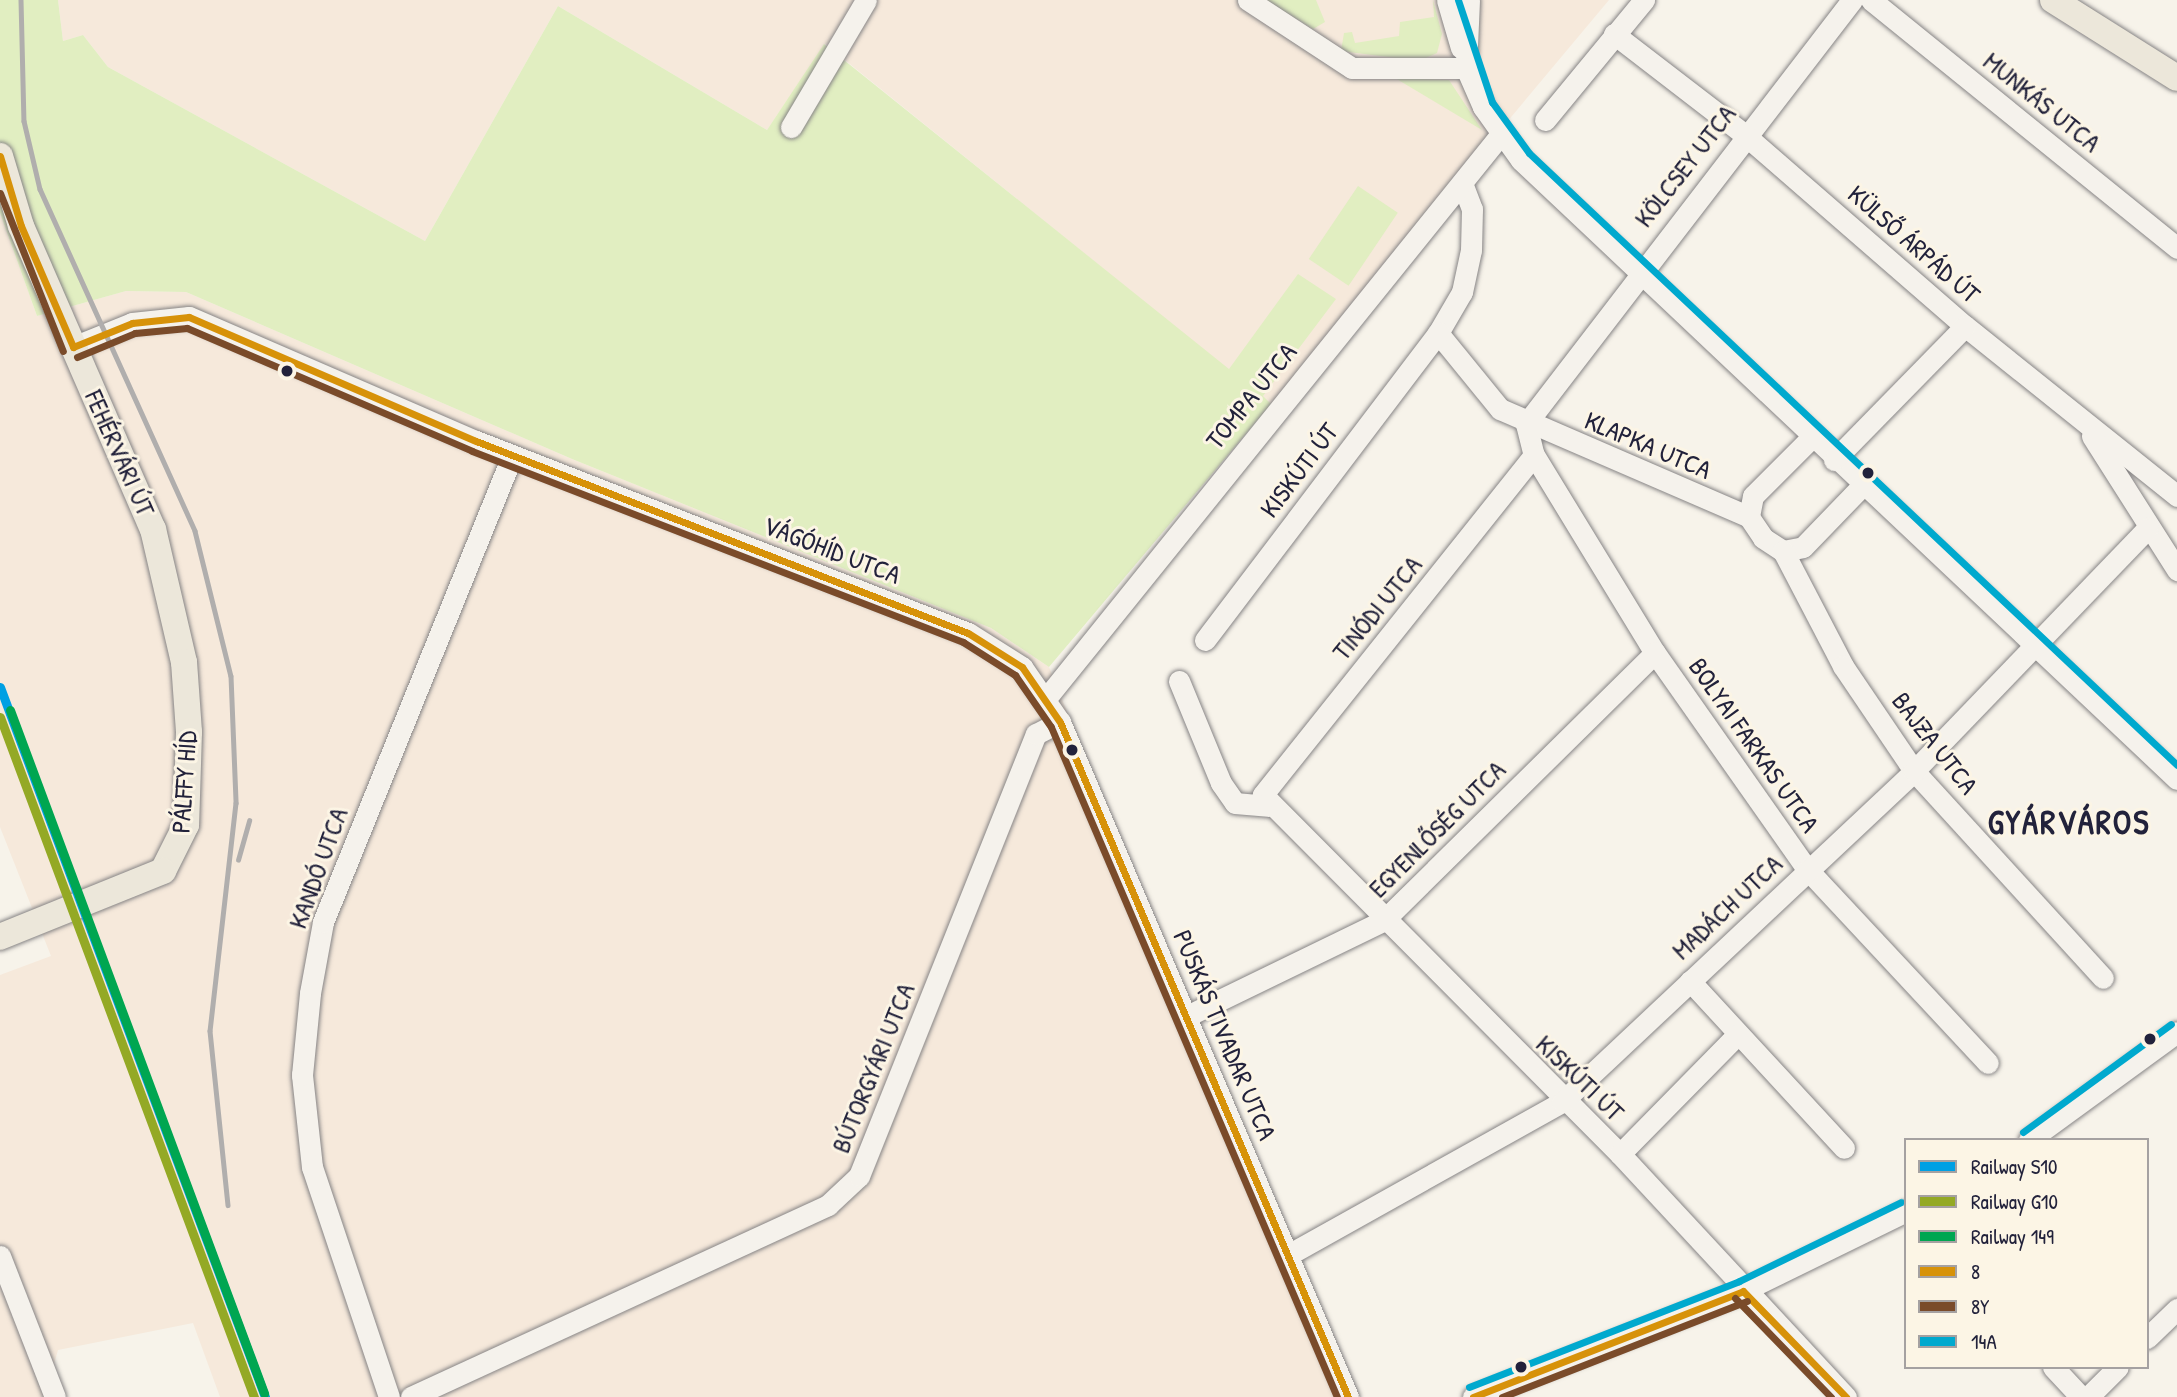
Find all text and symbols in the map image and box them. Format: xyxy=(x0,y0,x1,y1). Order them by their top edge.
street label: MUNKÁS UTCA xyxy=(1977,45,2107,159)
street label: KÖLCSEY UTCA xyxy=(1628,99,1742,233)
street label: KÜLSŐ ÁRPÁD ÚT xyxy=(1842,178,1986,310)
street label: TOMPA UTCA xyxy=(1199,337,1303,455)
unlabelled marker xyxy=(280,364,294,378)
street label: FEHÉRVÁRI ÚT xyxy=(78,385,162,521)
street label: KLAPKA UTCA xyxy=(1580,404,1716,486)
street label: KISKÚTI ÚT xyxy=(1253,417,1345,523)
unlabelled marker xyxy=(1861,466,1875,480)
street label: VÁGÓHÍD UTCA xyxy=(759,510,905,590)
street label: TINÓDI UTCA xyxy=(1326,550,1428,666)
street label: BOLYAI FARKAS UTCA xyxy=(1682,652,1826,838)
street label: BAJZA UTCA xyxy=(1886,686,1984,800)
street label: PÁLFFY HÍD xyxy=(165,730,203,834)
unlabelled marker xyxy=(1065,743,1079,757)
street label: EGYENLŐSÉG UTCA xyxy=(1362,754,1512,904)
street label: KANDÓ UTCA xyxy=(282,803,354,933)
district label: GYÁRVÁROS xyxy=(1989,803,2149,843)
street label: MADÁCH UTCA xyxy=(1666,848,1788,966)
street label: PUSKÁS TIVADAR UTCA xyxy=(1167,925,1283,1145)
street label: BÚTORGYÁRI UTCA xyxy=(825,979,921,1157)
street label: KISKÚTI ÚT xyxy=(1530,1028,1630,1128)
unlabelled marker xyxy=(2143,1032,2157,1046)
legend xyxy=(1904,1138,2149,1369)
text: Railway S10 xyxy=(1971,1152,2057,1181)
text: Railway G10 xyxy=(1971,1187,2058,1216)
text: Railway 149 xyxy=(1971,1222,2054,1251)
text: 8 xyxy=(1971,1257,1980,1286)
text: 8Y xyxy=(1971,1292,1989,1321)
text: 14A xyxy=(1971,1327,1997,1356)
unlabelled marker xyxy=(1514,1360,1528,1374)

